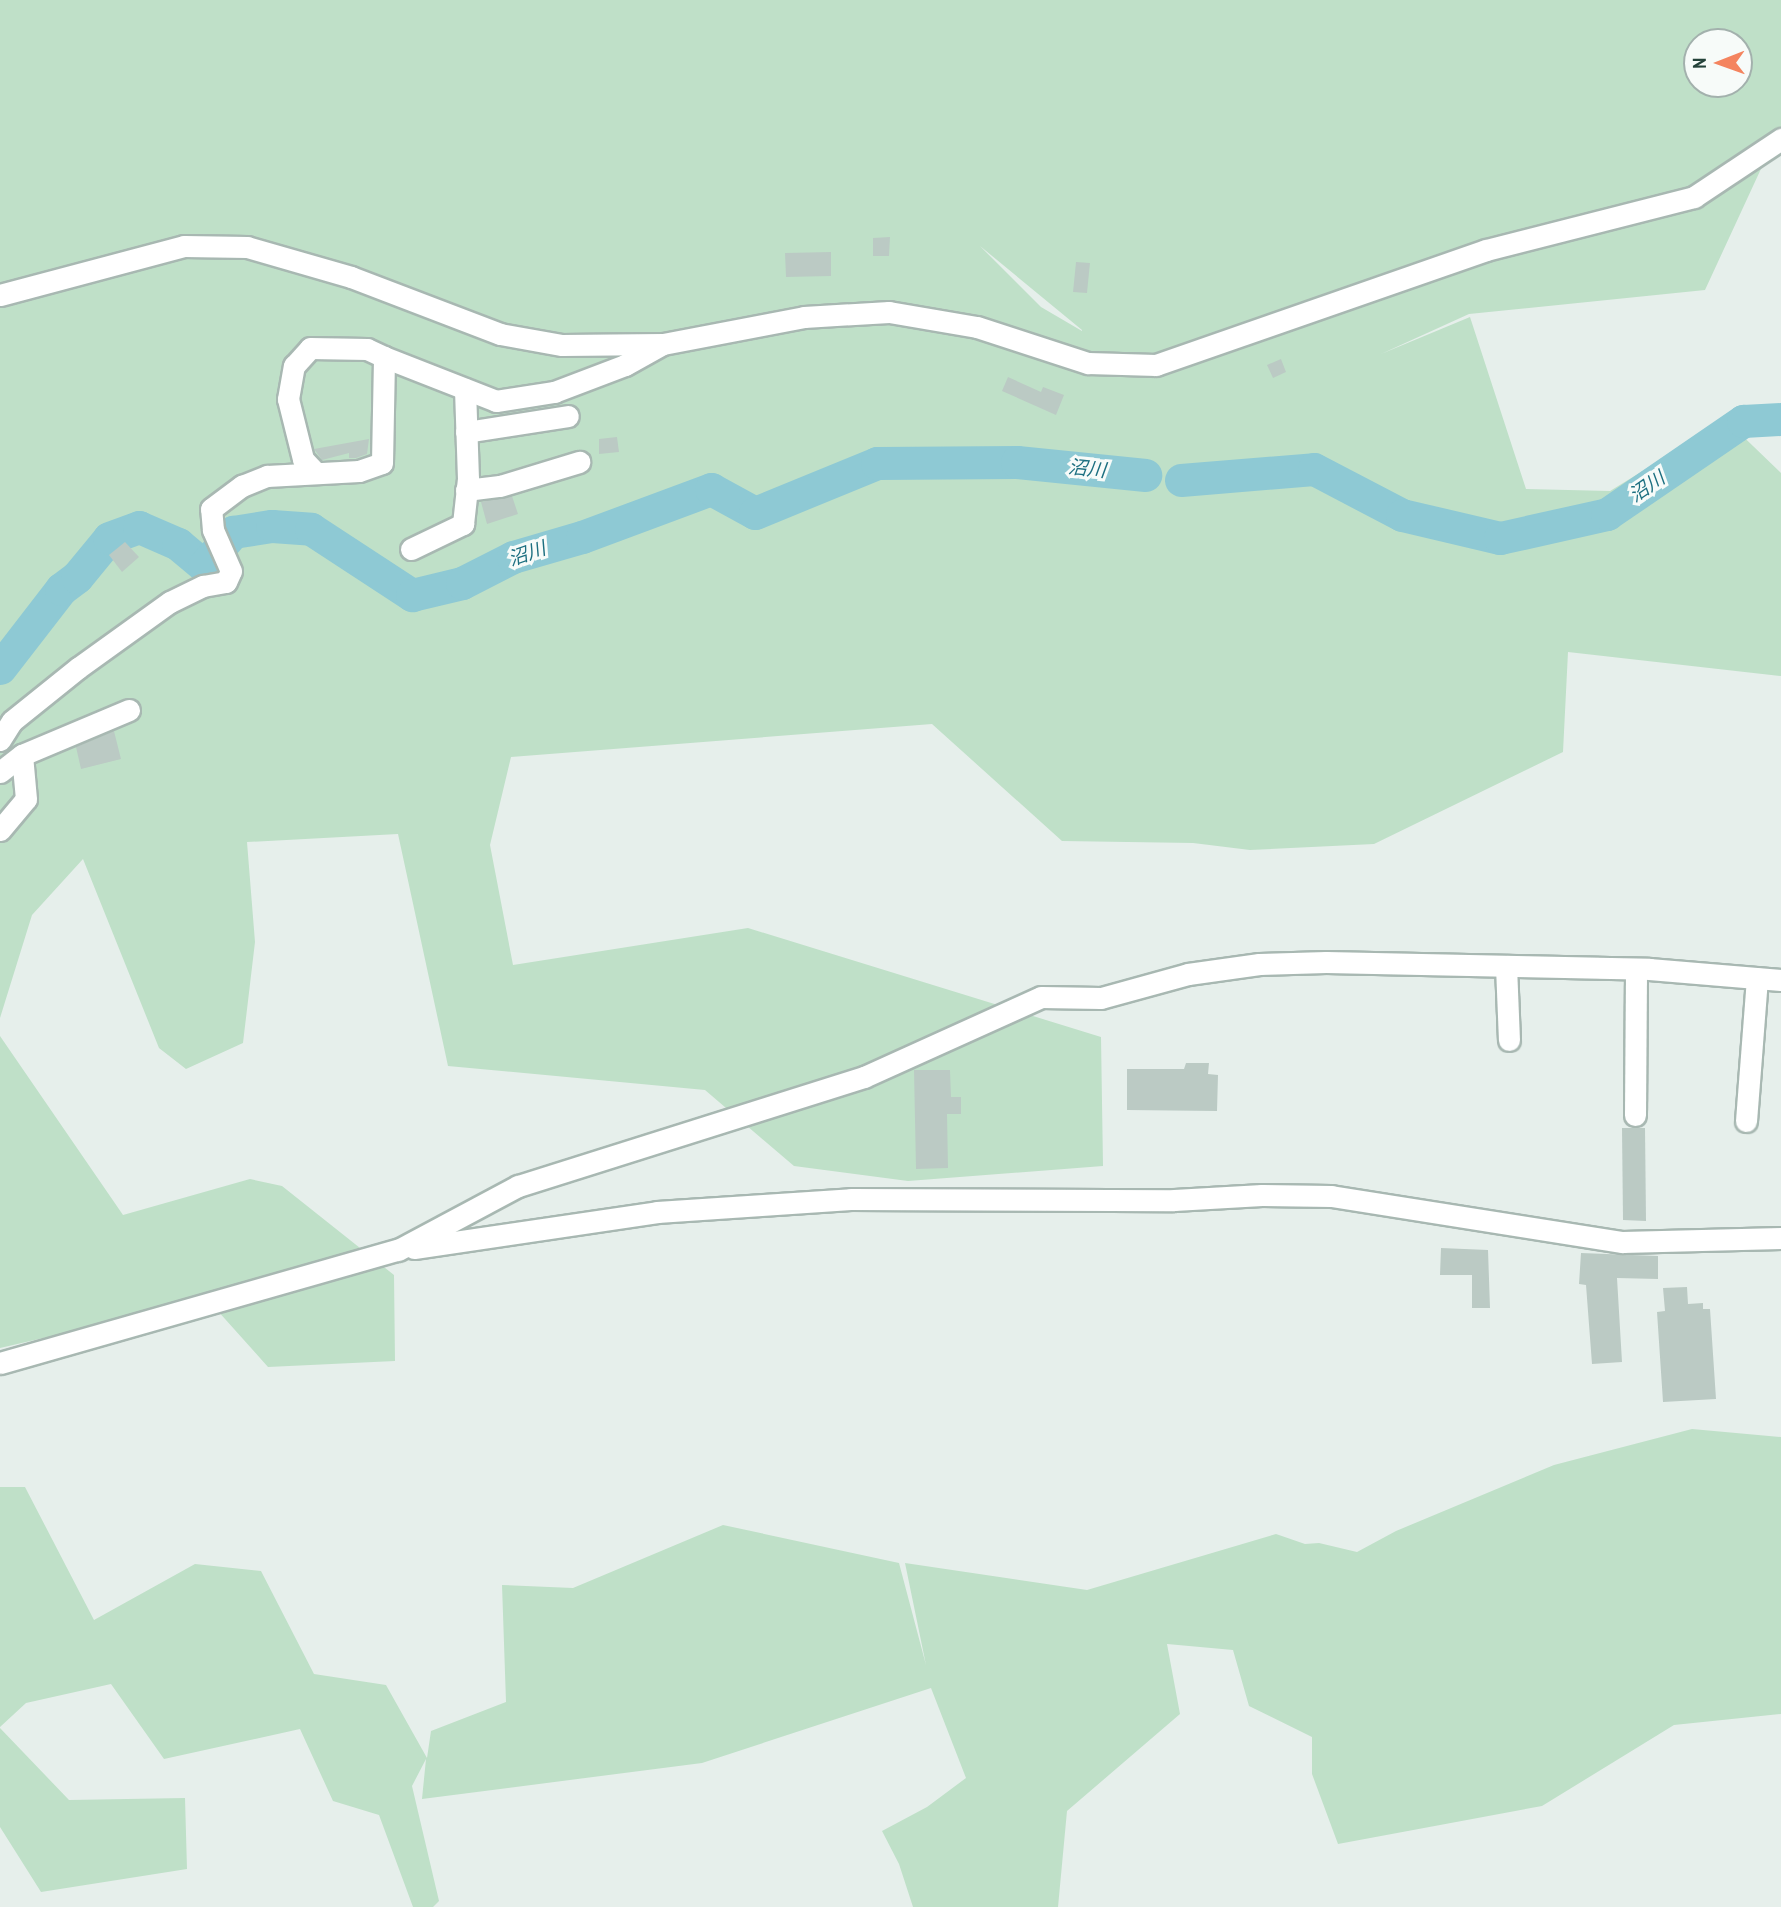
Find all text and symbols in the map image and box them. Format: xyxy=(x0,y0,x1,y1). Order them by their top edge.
north arrow xyxy=(1683,28,1753,98)
text: N xyxy=(1686,57,1712,69)
water label: 沼川 xyxy=(1067,456,1107,482)
water label: 沼川 xyxy=(1625,467,1669,507)
water label: 沼川 xyxy=(505,537,549,571)

